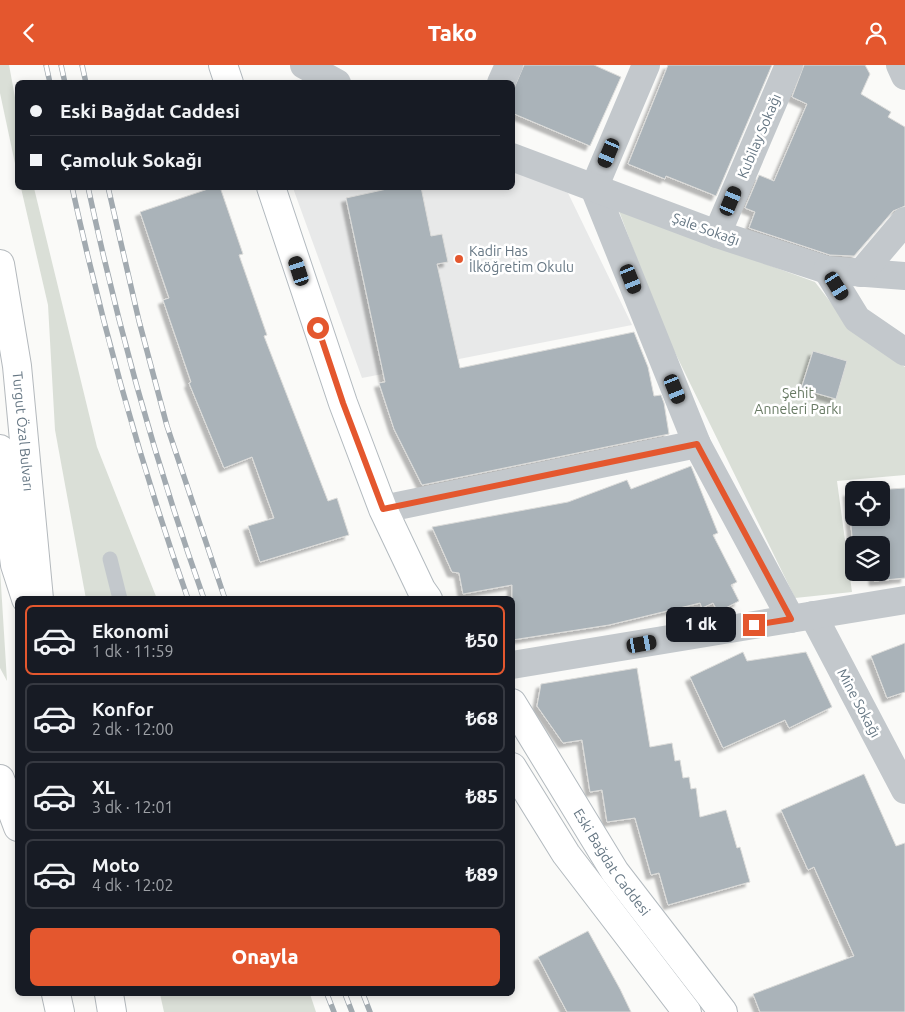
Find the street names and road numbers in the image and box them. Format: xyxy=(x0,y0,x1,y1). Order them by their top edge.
street label: Kubilay Sokağı xyxy=(734,91,784,181)
street label: Şale Sokağı xyxy=(670,209,742,249)
street label: Turgut Özal Bulvarı xyxy=(10,371,37,492)
street label: Mine Sokağı xyxy=(834,666,884,740)
street label: Eski Bağdat Caddesi xyxy=(570,806,654,919)

